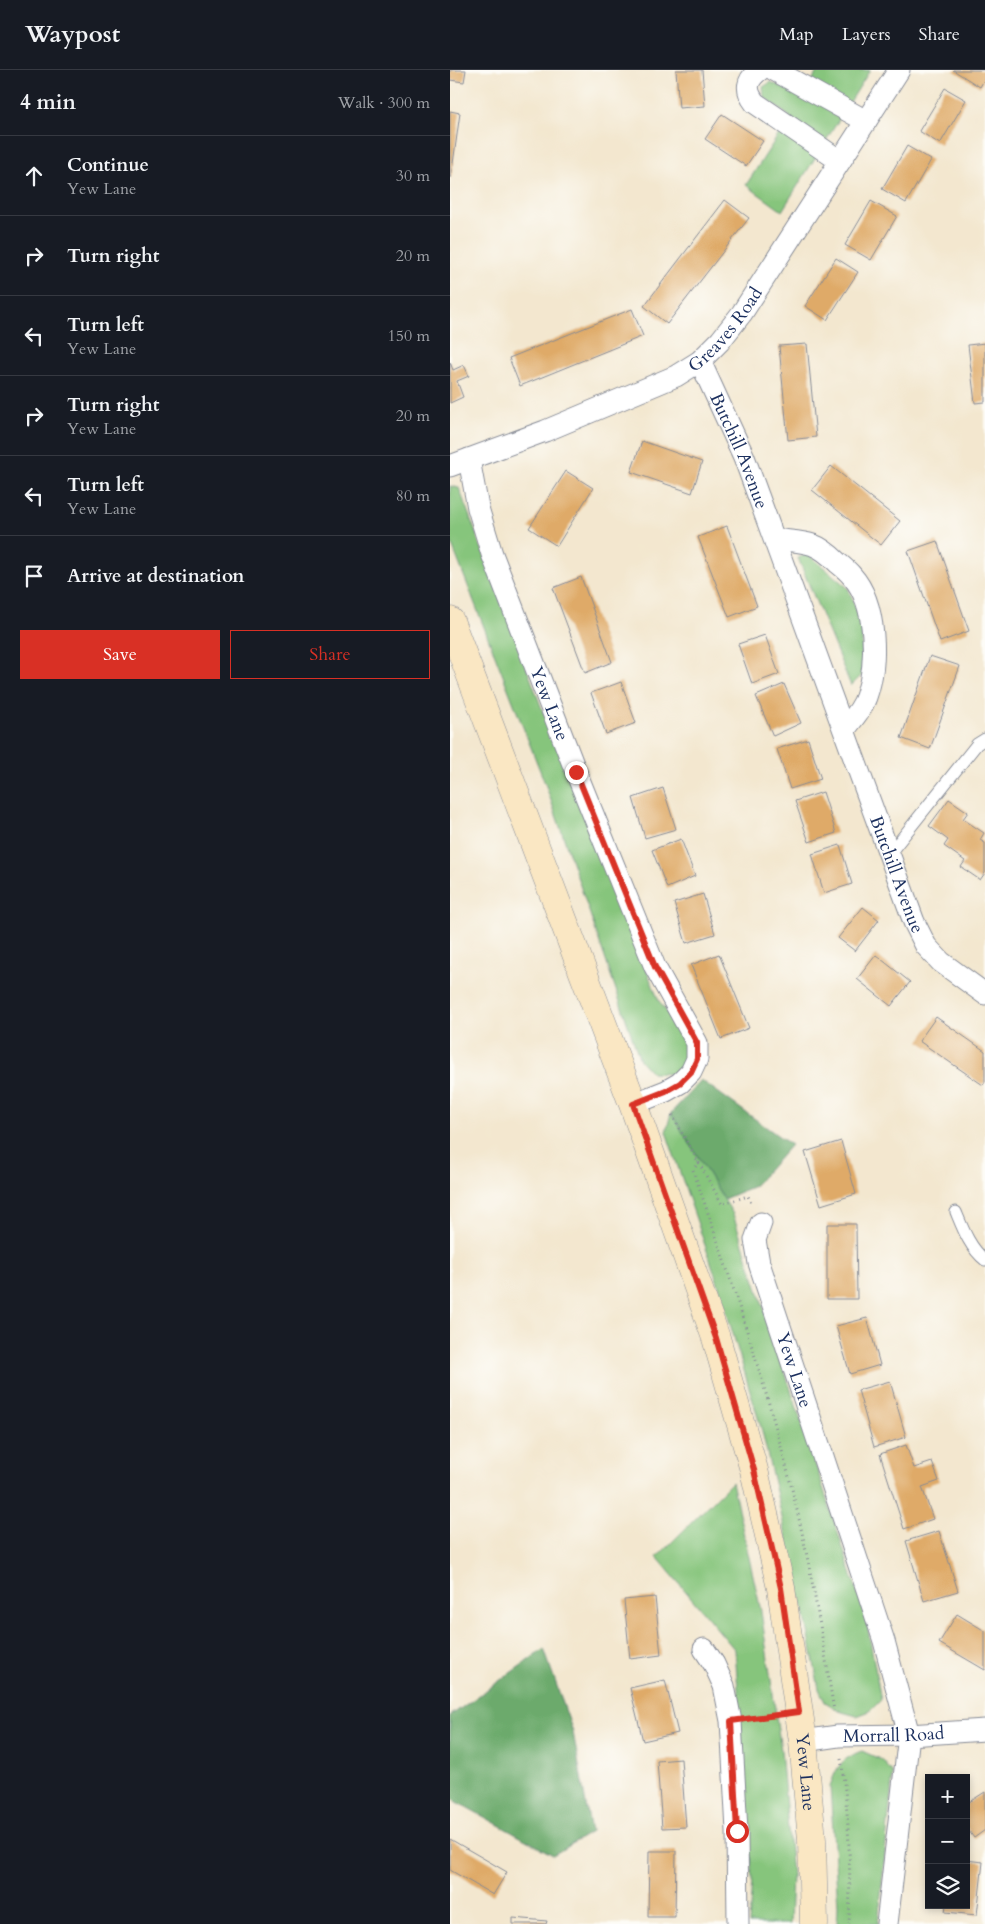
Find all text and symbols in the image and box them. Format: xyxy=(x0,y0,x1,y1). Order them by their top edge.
text: Waypost xyxy=(25,18,120,51)
text: Map xyxy=(779,22,814,47)
text: Layers xyxy=(842,22,891,47)
text: Share xyxy=(919,22,960,47)
text: 4 min xyxy=(20,88,76,117)
text: Walk · 300 m xyxy=(338,92,430,114)
text: Continue xyxy=(67,152,149,178)
icon: ahead xyxy=(20,162,48,190)
text: 30 m xyxy=(396,165,430,187)
text: Yew Lane xyxy=(67,178,136,200)
icon: right xyxy=(20,242,48,270)
text: Turn right xyxy=(67,243,159,269)
text: 20 m xyxy=(396,245,430,267)
street label: Greaves Road xyxy=(684,282,769,378)
text: Turn left xyxy=(67,312,144,338)
icon: left xyxy=(20,322,48,350)
text: 150 m xyxy=(388,325,430,347)
text: Yew Lane xyxy=(67,338,136,360)
street label: Butchill Avenue xyxy=(703,389,774,512)
text: Turn right xyxy=(67,392,159,418)
icon: right xyxy=(20,402,48,430)
text: 20 m xyxy=(396,405,430,427)
text: Yew Lane xyxy=(67,418,136,440)
text: Turn left xyxy=(67,472,144,498)
icon: left xyxy=(20,482,48,510)
text: 80 m xyxy=(396,485,430,507)
text: Yew Lane xyxy=(67,498,136,520)
icon: arrive xyxy=(20,562,48,590)
text: Arrive at destination xyxy=(67,563,244,589)
button: Save xyxy=(20,630,220,679)
button: Share xyxy=(230,630,430,679)
street label: Yew Lane xyxy=(523,663,575,744)
route end xyxy=(565,761,588,784)
street label: Butchill Avenue xyxy=(863,812,930,938)
street label: Yew Lane xyxy=(770,1329,818,1411)
street label: Morrall Road xyxy=(843,1721,945,1749)
street label: Yew Lane xyxy=(789,1732,821,1812)
map controls xyxy=(925,1774,970,1909)
button: + xyxy=(925,1774,970,1819)
button: − xyxy=(925,1819,970,1864)
route start xyxy=(726,1820,749,1843)
button: layers xyxy=(925,1864,970,1909)

